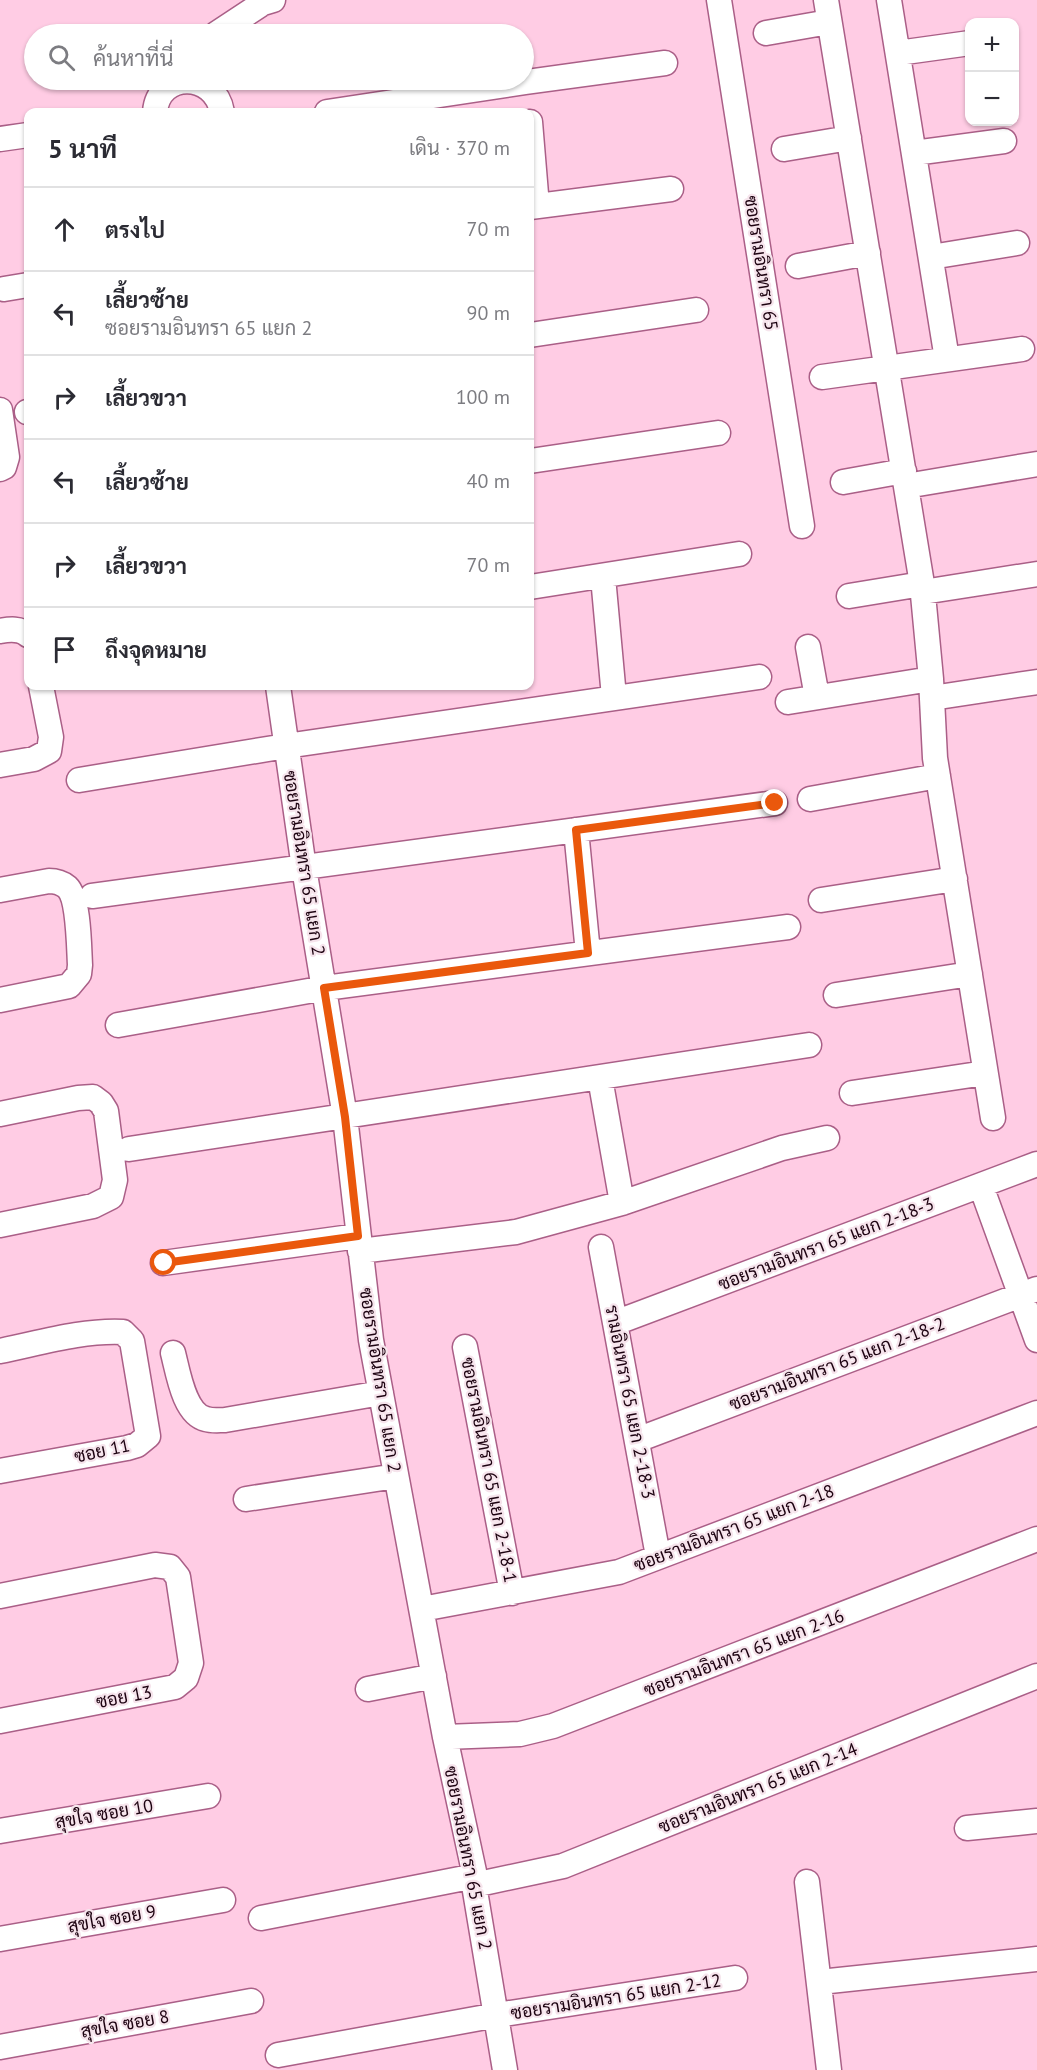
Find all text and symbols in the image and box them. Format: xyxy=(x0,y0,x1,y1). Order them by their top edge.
map controls xyxy=(965,18,1019,126)
button: + xyxy=(965,18,1019,72)
search box xyxy=(24,24,534,90)
icon: search xyxy=(45,41,78,74)
text: ค้นหาที่นี่ xyxy=(93,44,173,72)
button: − xyxy=(965,72,1019,126)
text: 5 นาที xyxy=(48,132,117,165)
text: เดิน · 370 m xyxy=(409,135,510,161)
street label: ซอยรามอินทรา 65 xyxy=(739,194,784,332)
icon: ahead xyxy=(48,213,81,246)
text: ตรงไป xyxy=(105,216,165,244)
text: 70 m xyxy=(467,216,510,242)
text: เลี้ยวซ้าย xyxy=(105,286,189,314)
icon: left xyxy=(48,297,81,330)
text: 90 m xyxy=(467,300,510,326)
text: ซอยรามอินทรา 65 แยก 2 xyxy=(105,315,312,341)
icon: right xyxy=(48,381,81,414)
text: เลี้ยวขวา xyxy=(105,384,187,412)
text: 100 m xyxy=(456,384,510,410)
icon: left xyxy=(48,465,81,498)
text: เลี้ยวซ้าย xyxy=(105,468,189,496)
text: 40 m xyxy=(467,468,510,494)
icon: right xyxy=(48,549,81,582)
text: เลี้ยวขวา xyxy=(105,552,187,580)
text: 70 m xyxy=(467,552,510,578)
icon: arrive xyxy=(48,633,81,666)
text: ถึงจุดหมาย xyxy=(105,636,207,664)
street label: ซอยรามอินทรา 65 แยก 2 xyxy=(279,769,330,957)
route end xyxy=(761,789,787,815)
street label: ซอยรามอินทรา 65 แยก 2-18-3 xyxy=(715,1192,937,1295)
route start xyxy=(150,1249,176,1275)
street label: ซอยรามอินทรา 65 แยก 2 xyxy=(355,1286,406,1474)
street label: รามอินทรา 65 แยก 2-18-3 xyxy=(600,1303,661,1501)
street label: ซอยรามอินทรา 65 แยก 2-18-2 xyxy=(726,1312,948,1415)
street label: ซอยรามอินทรา 65 แยก 2-18-1 xyxy=(456,1355,523,1585)
street label: ซอย 11 xyxy=(72,1433,132,1468)
street label: ซอยรามอินทรา 65 แยก 2-18 xyxy=(630,1479,837,1576)
street label: ซอยรามอินทรา 65 แยก 2-16 xyxy=(640,1604,847,1701)
street label: ซอย 13 xyxy=(94,1680,154,1713)
street label: ซอยรามอินทรา 65 แยก 2-14 xyxy=(655,1737,861,1838)
street label: ซอยรามอินทรา 65 แยก 2 xyxy=(439,1764,498,1952)
street label: สุขใจ ซอย 10 xyxy=(53,1793,155,1834)
street label: สุขใจ ซอย 9 xyxy=(66,1898,158,1939)
street label: ซอยรามอินทรา 65 แยก 2-12 xyxy=(509,1969,723,2025)
street label: สุขใจ ซอย 8 xyxy=(79,2003,171,2044)

